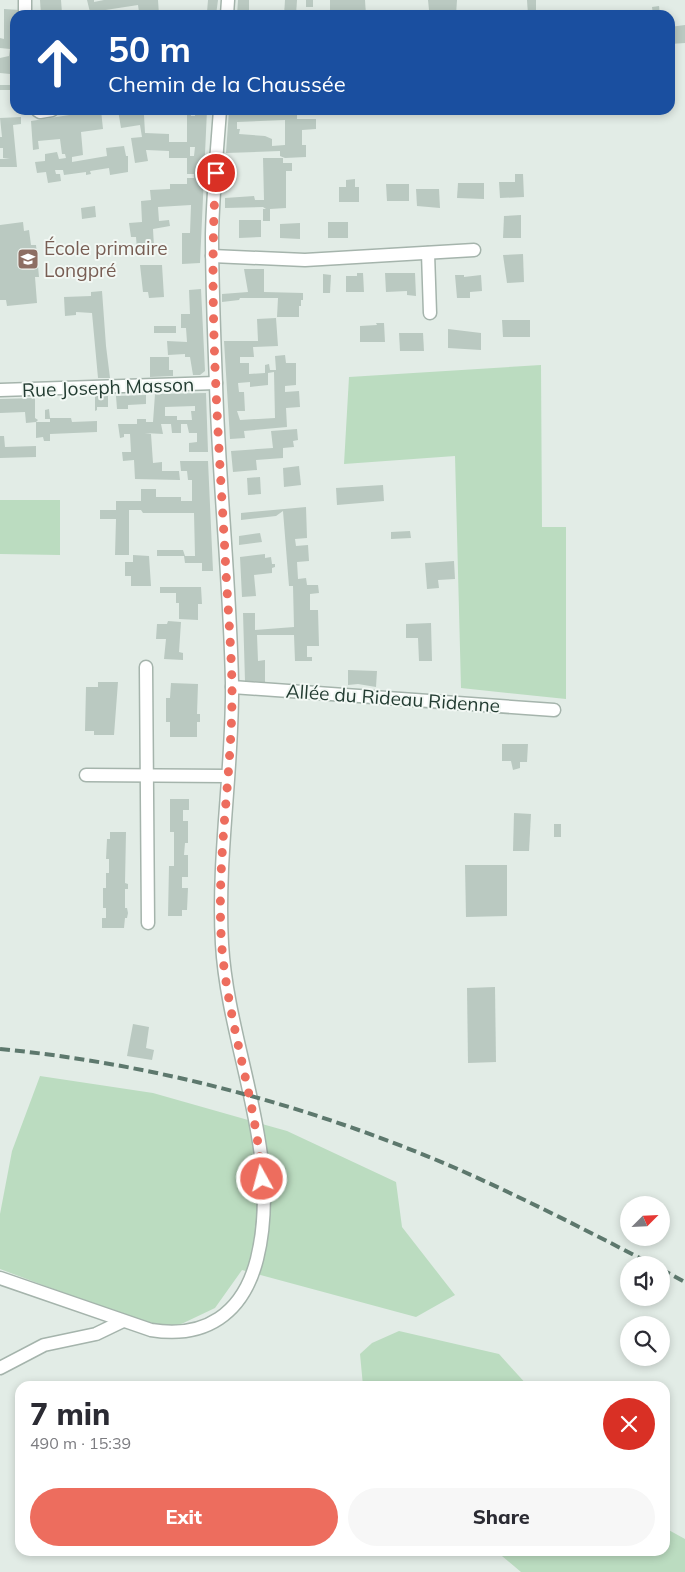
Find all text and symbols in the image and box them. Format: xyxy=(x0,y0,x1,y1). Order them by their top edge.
text: 50 m xyxy=(108,27,191,71)
icon: ahead xyxy=(25,30,90,95)
text: Chemin de la Chaussée xyxy=(108,70,346,98)
pin xyxy=(195,152,237,194)
icon: arrive xyxy=(202,159,230,187)
place label: École primaire Longpré xyxy=(44,236,168,282)
school or university icon: École primaire Longpré xyxy=(16,247,40,271)
street label: Rue Joseph Masson xyxy=(21,372,195,402)
street label: Allée du Rideau Ridenne xyxy=(285,679,501,717)
position arrow xyxy=(235,1152,287,1204)
north arrow xyxy=(620,1196,670,1246)
map controls xyxy=(620,1196,670,1366)
button: sound xyxy=(620,1256,670,1306)
button: search xyxy=(620,1316,670,1366)
text: 7 min xyxy=(30,1395,110,1433)
button: close xyxy=(603,1398,655,1450)
text: 490 m · 15:39 xyxy=(30,1433,131,1453)
button: Exit xyxy=(30,1488,338,1546)
button: Share xyxy=(348,1488,655,1546)

